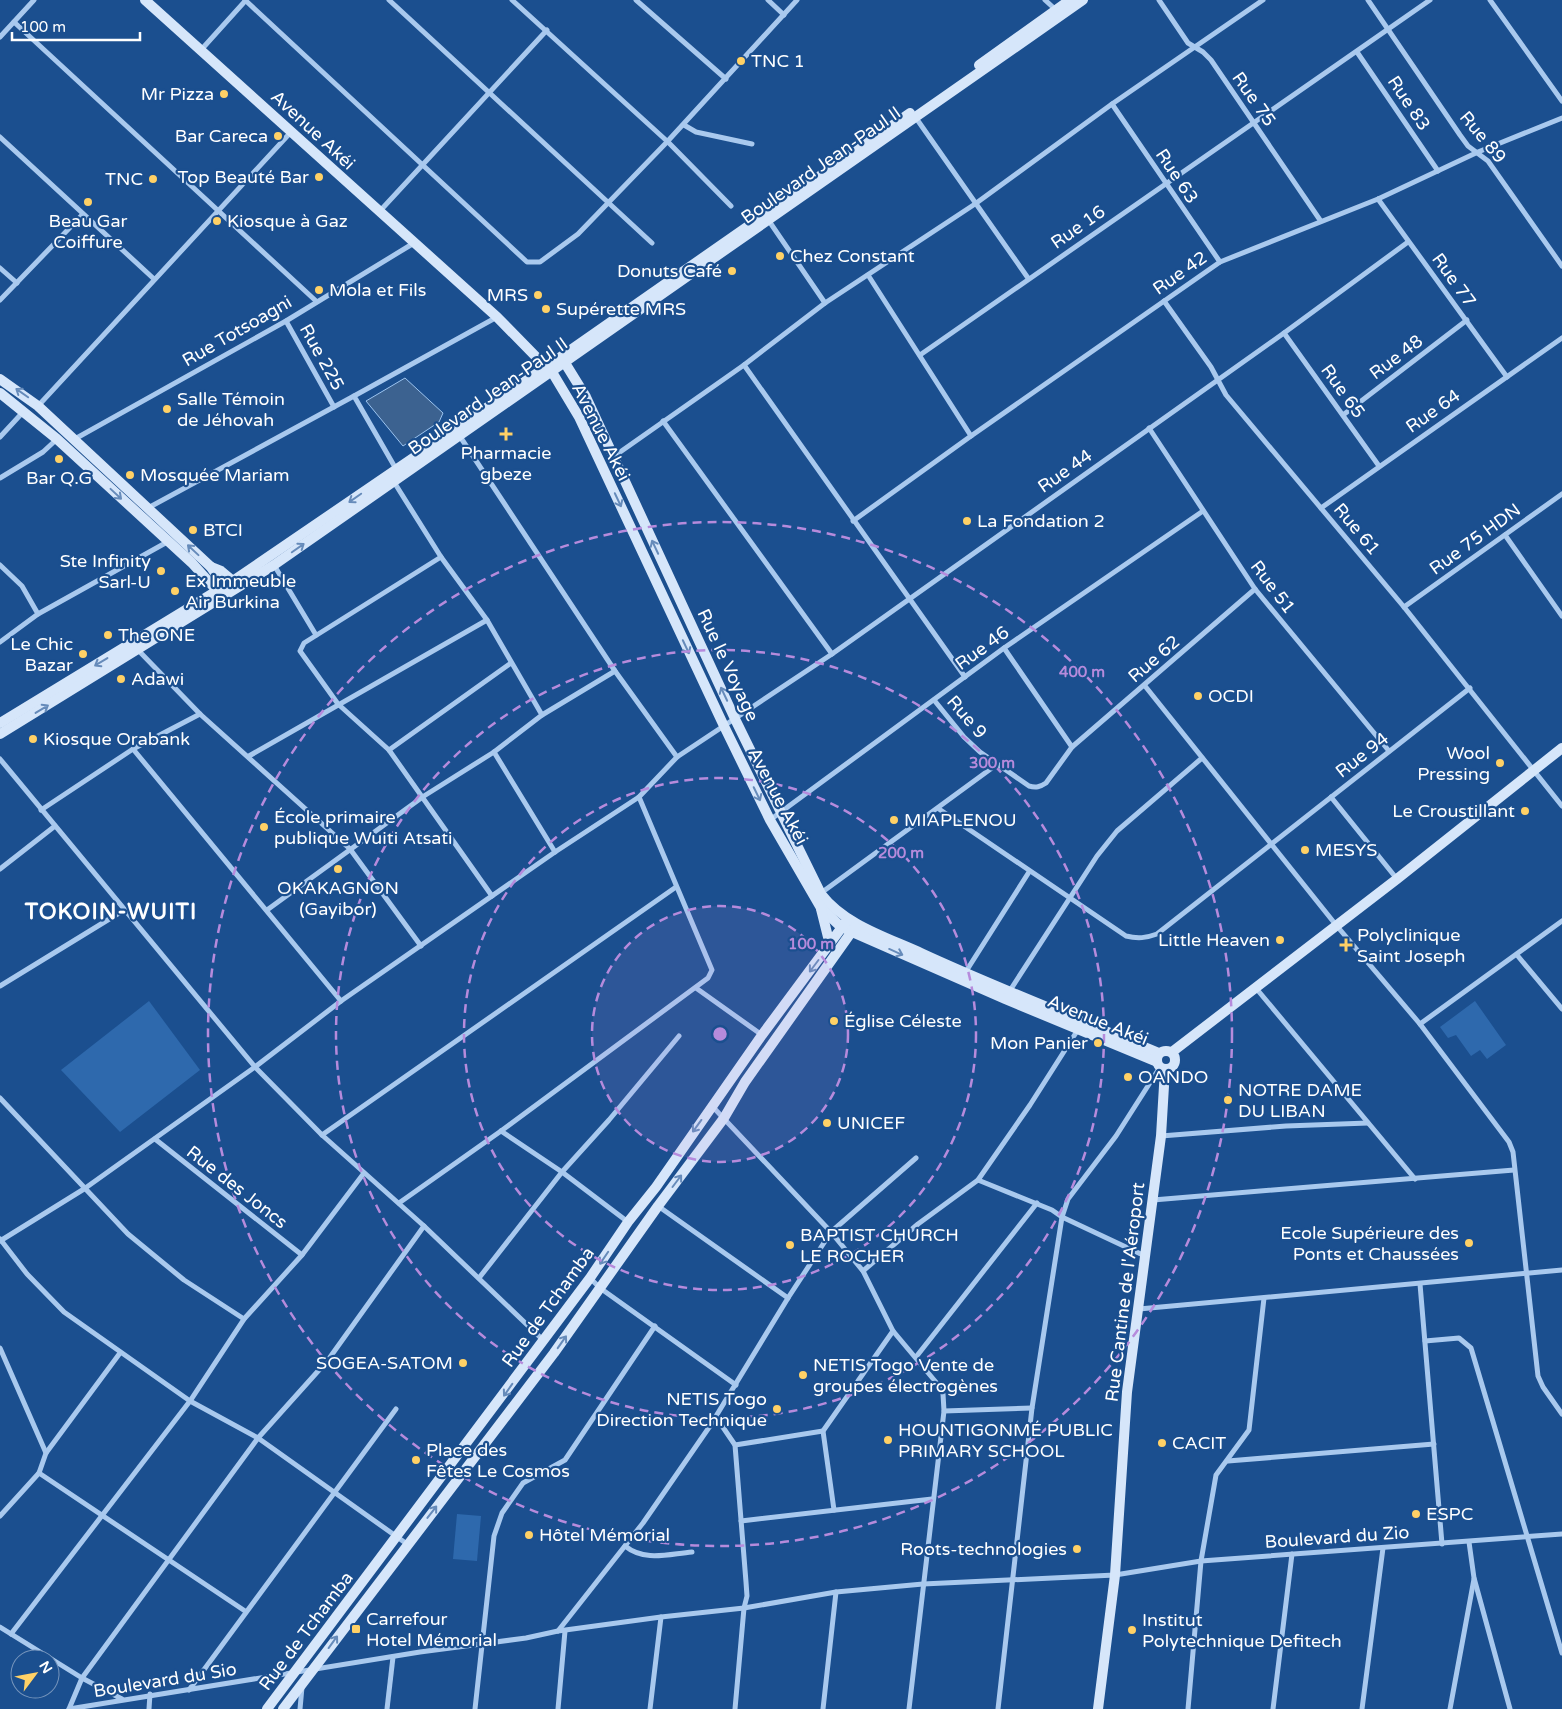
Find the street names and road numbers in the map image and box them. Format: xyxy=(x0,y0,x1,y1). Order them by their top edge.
street label: Rue 75 xyxy=(1227,68,1281,130)
street label: Rue 83 xyxy=(1383,71,1435,135)
street label: Avenue Akéi xyxy=(266,86,360,174)
street label: Boulevard Jean-Paul II xyxy=(737,101,905,229)
street label: Rue 89 xyxy=(1455,106,1511,168)
street label: Rue 63 xyxy=(1151,144,1203,208)
street label: Rue 16 xyxy=(1047,200,1109,254)
street label: Rue 42 xyxy=(1149,246,1211,300)
street label: Rue 77 xyxy=(1427,249,1481,311)
street label: Rue Totsoagni xyxy=(178,291,296,371)
street label: Rue 225 xyxy=(295,320,349,394)
street label: Rue 48 xyxy=(1365,330,1427,384)
street label: Boulevard Jean-Paul II xyxy=(404,332,572,460)
street label: Rue 65 xyxy=(1316,360,1370,422)
street label: Avenue Akéi xyxy=(567,379,635,485)
street label: Rue 64 xyxy=(1402,384,1464,438)
street label: Rue 44 xyxy=(1034,444,1096,498)
street label: Rue 61 xyxy=(1329,498,1385,560)
street label: Rue 75 HDN xyxy=(1425,499,1525,579)
street label: Rue 51 xyxy=(1246,556,1300,618)
street label: Rue le Voyage xyxy=(692,605,764,725)
street label: Rue 46 xyxy=(951,621,1013,675)
street label: Rue 62 xyxy=(1124,631,1184,687)
street label: Rue 9 xyxy=(942,691,992,743)
street label: Rue 94 xyxy=(1331,727,1393,783)
street label: Avenue Akéi xyxy=(743,744,813,848)
street label: Avenue Akéi xyxy=(1044,990,1152,1050)
street label: Rue des Joncs xyxy=(182,1141,292,1233)
street label: Rue Cantine de l'Aéroport xyxy=(1101,1181,1149,1403)
street label: Rue de Tchamba xyxy=(497,1243,599,1371)
street label: Boulevard du Zio xyxy=(1264,1521,1410,1553)
street label: Rue de Tchamba xyxy=(254,1567,358,1695)
street label: Boulevard du Sio xyxy=(92,1658,238,1702)

